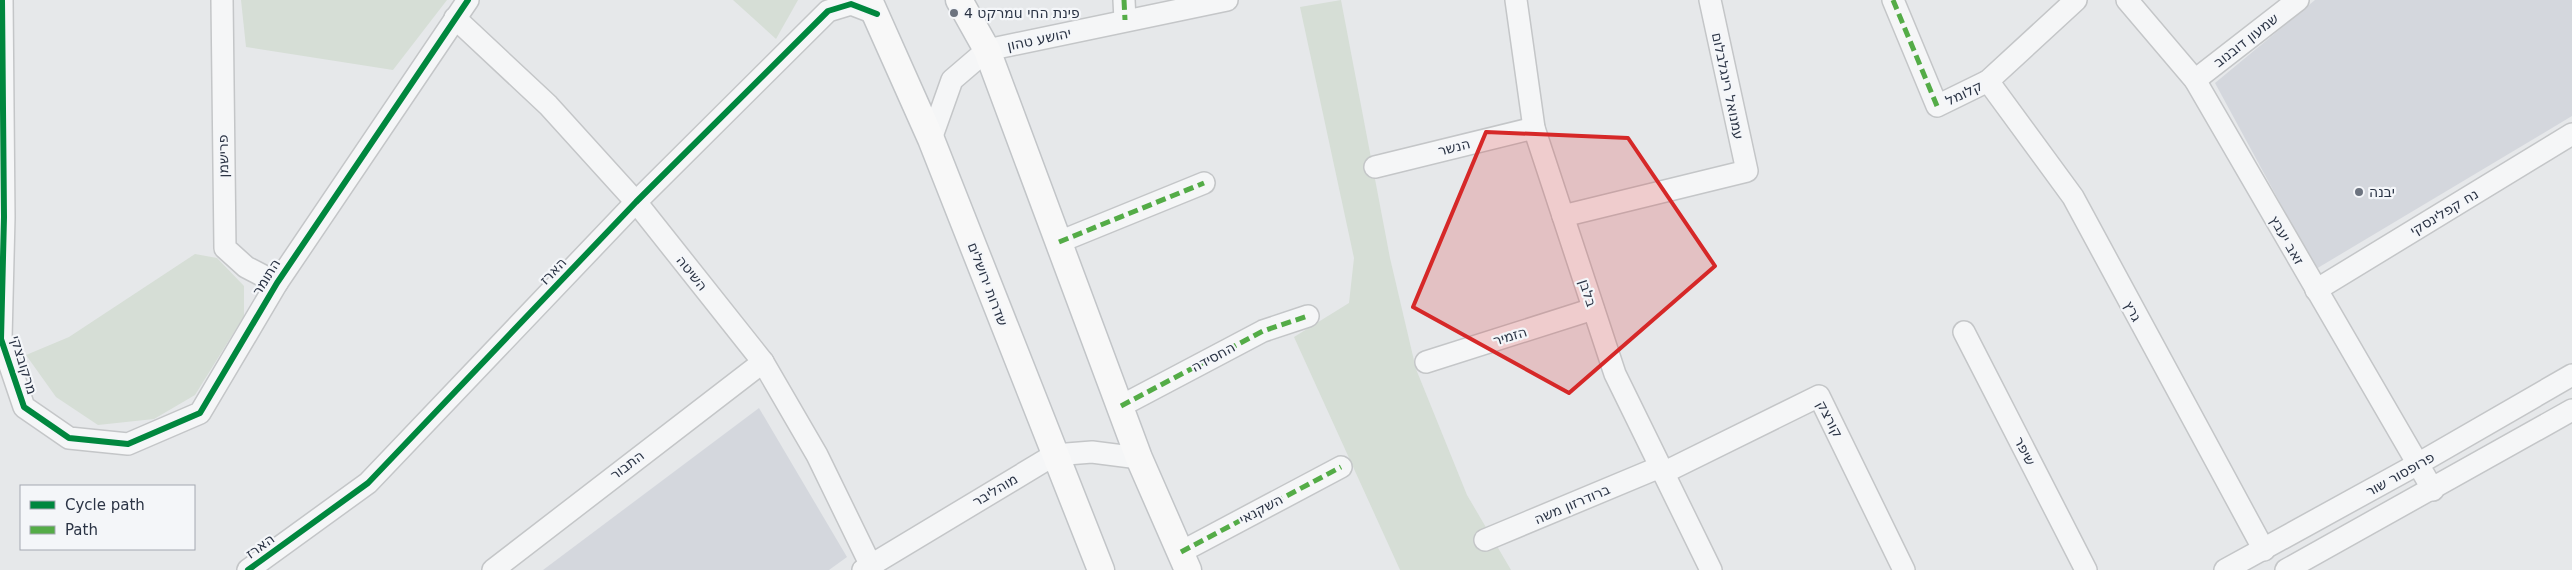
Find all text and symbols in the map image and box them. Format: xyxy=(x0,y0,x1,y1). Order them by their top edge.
place label: מרקט 4u פינת החי xyxy=(964,5,1080,21)
marker: מרקט 4u פינת החי xyxy=(948,7,960,19)
street label: שמעון דובנוב xyxy=(2211,10,2281,70)
street label: יהושע טהון xyxy=(1006,24,1072,54)
street label: עמנואל רינגלבלום xyxy=(1709,31,1747,141)
street label: קלומל xyxy=(1943,77,1985,109)
street label: פרישמן xyxy=(215,134,231,178)
street label: הנשר xyxy=(1436,135,1472,159)
place label: יבנה xyxy=(2369,184,2395,200)
street label: נח קפלינסקי xyxy=(2407,185,2481,239)
marker: יבנה xyxy=(2353,186,2365,198)
street label: זאב יעבץ xyxy=(2266,212,2308,268)
street label: שדרות ירושלים xyxy=(965,240,1011,328)
street label: השיטה xyxy=(673,252,711,294)
street label: הארז xyxy=(536,254,570,288)
street label: התומר xyxy=(249,256,283,298)
street label: בלבן xyxy=(1576,277,1600,309)
street label: גרץ xyxy=(2121,298,2145,324)
street label: הזמיר xyxy=(1491,323,1529,349)
street label: מרקובצקי xyxy=(7,334,41,396)
street label: החסידה xyxy=(1188,339,1238,375)
street label: קורצק xyxy=(1814,398,1846,440)
street label: שיפר xyxy=(2011,434,2039,468)
street label: התבור xyxy=(607,447,647,483)
street label: פרופסור שור xyxy=(2363,449,2437,499)
street label: מוהליבר xyxy=(970,470,1020,510)
street label: ברודרזון משה xyxy=(1532,481,1612,527)
legend xyxy=(20,485,195,550)
street label: השקנאי xyxy=(1236,491,1286,527)
text: Cycle path xyxy=(65,496,145,514)
text: Path xyxy=(65,521,98,539)
street label: הארז xyxy=(243,530,277,562)

